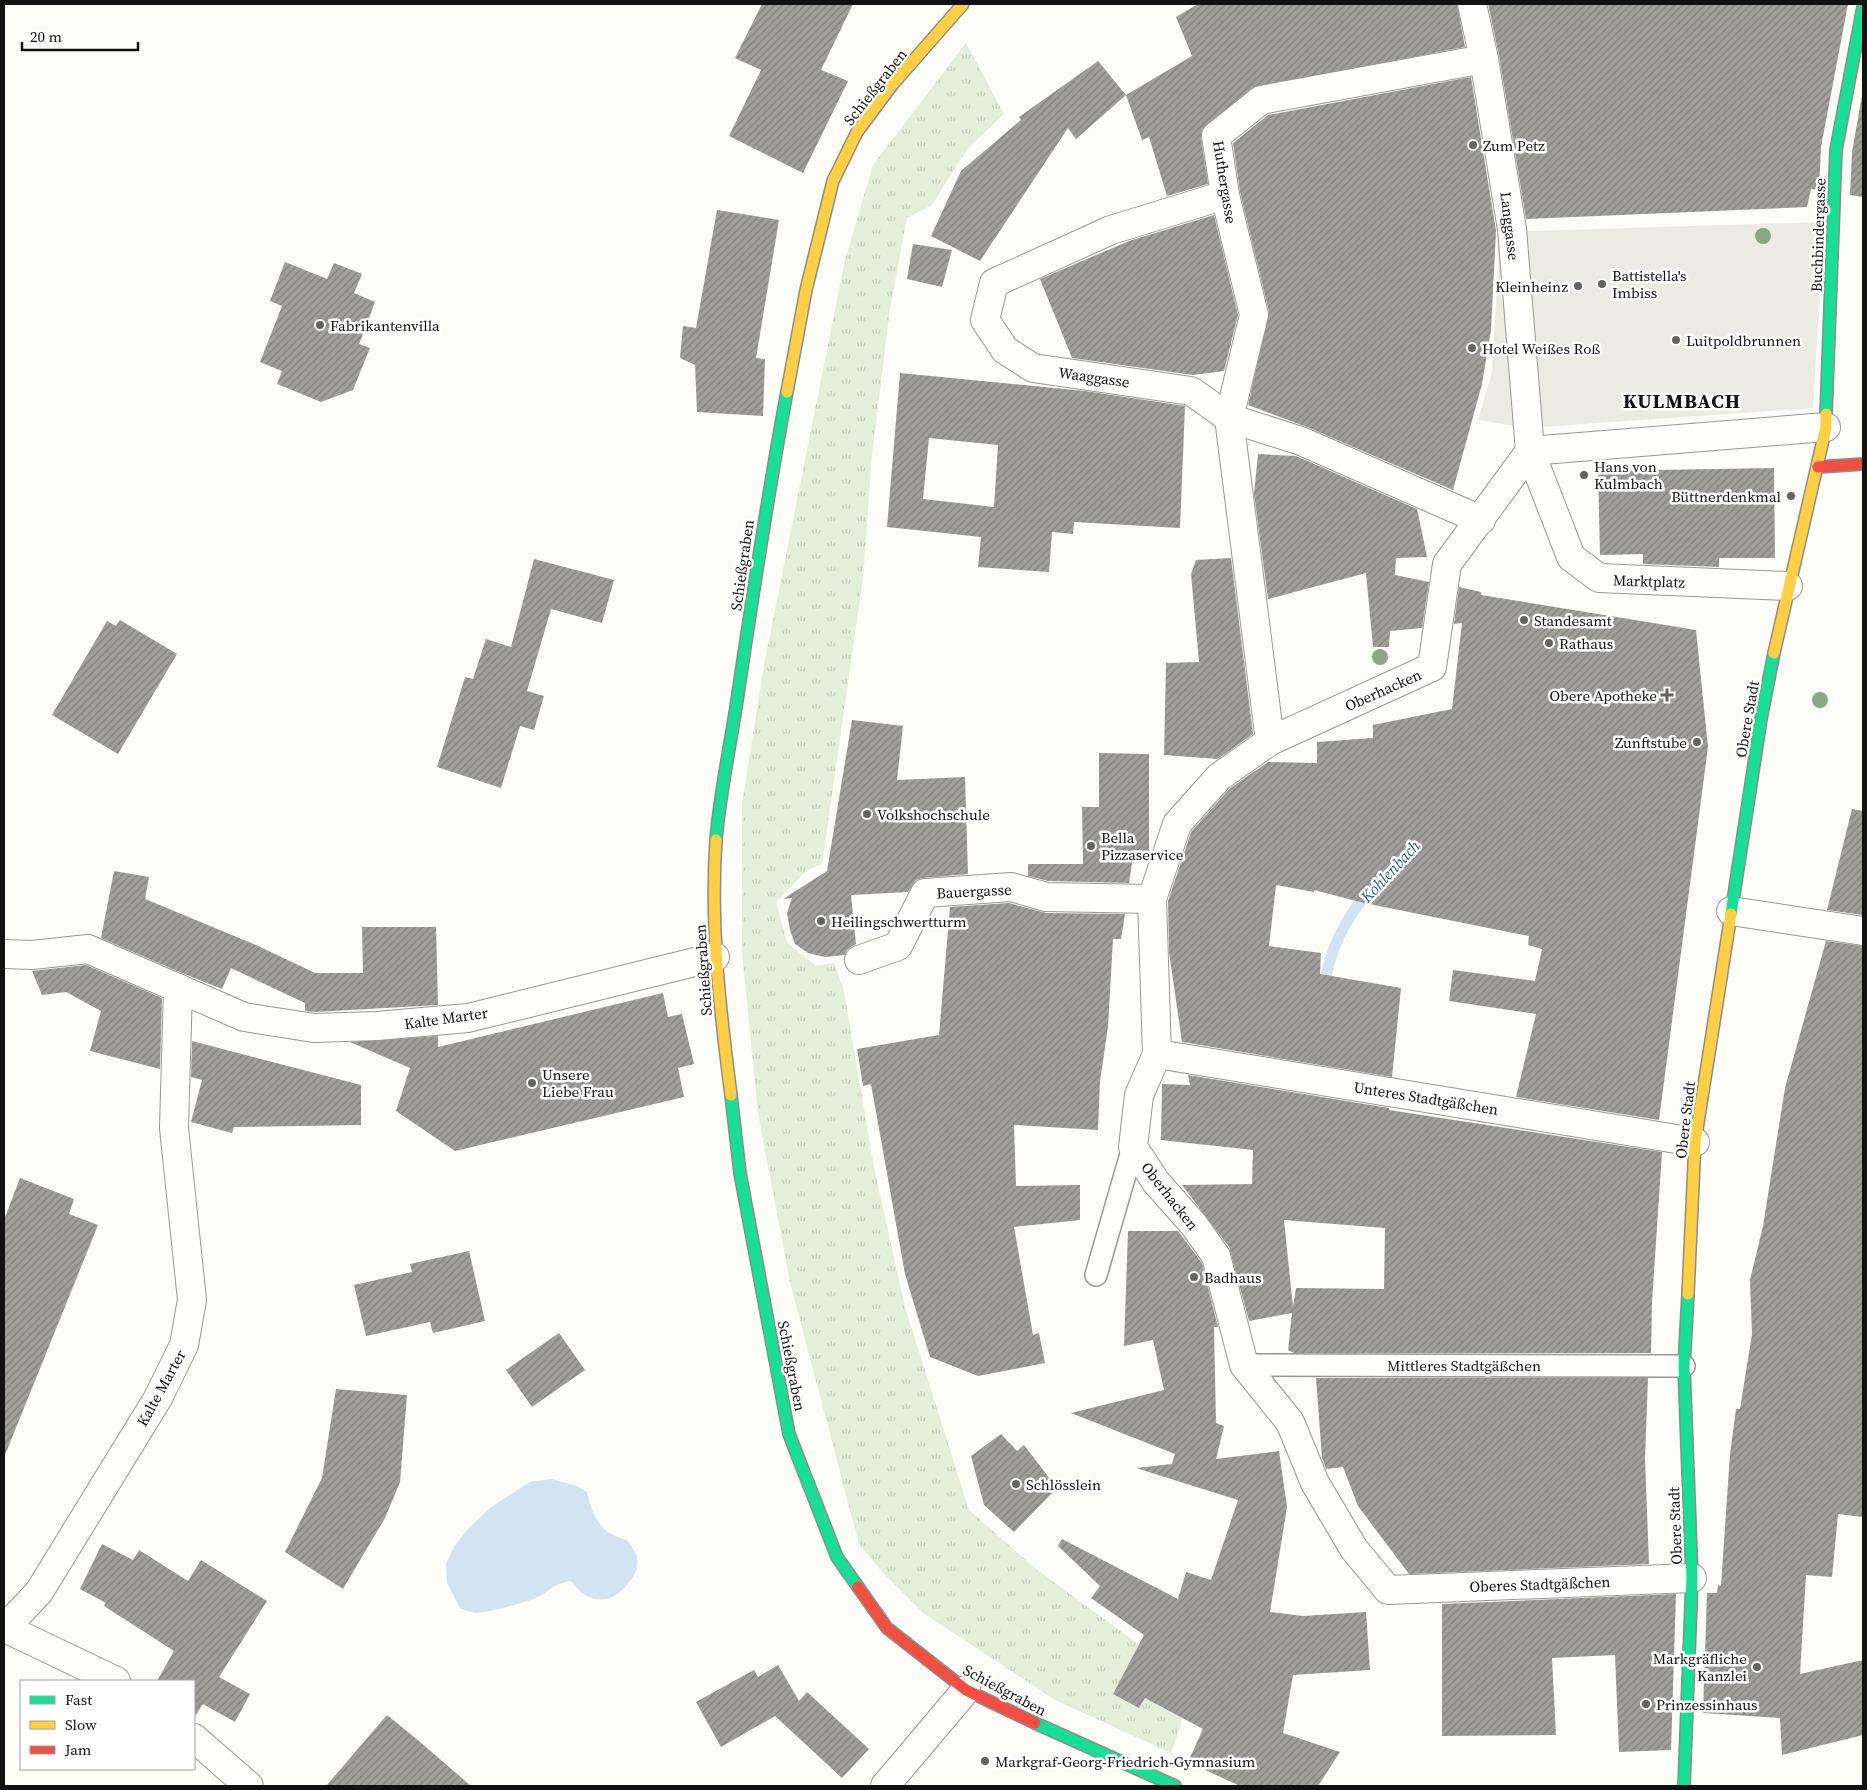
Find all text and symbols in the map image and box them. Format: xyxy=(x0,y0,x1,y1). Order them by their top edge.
scale bar xyxy=(22,20,139,52)
text: 20 m xyxy=(30,26,62,47)
street label: Schießgraben xyxy=(839,44,911,130)
place label: Zum Petz xyxy=(1483,135,1545,156)
street label: Huthergasse xyxy=(1208,139,1242,225)
marker: Zum Petz xyxy=(1467,139,1479,151)
street label: Buchbindergasse xyxy=(1806,177,1830,292)
street label: Langgasse xyxy=(1495,190,1525,262)
place label: Battistella's Imbiss xyxy=(1612,265,1687,303)
place label: Kleinheinz xyxy=(1495,276,1568,297)
marker: Battistella's Imbiss xyxy=(1596,278,1608,290)
marker: Kleinheinz xyxy=(1572,280,1584,292)
place label: Fabrikantenvilla xyxy=(330,315,440,336)
marker: Fabrikantenvilla xyxy=(314,319,326,331)
place label: Luitpoldbrunnen xyxy=(1686,330,1801,351)
marker: Luitpoldbrunnen xyxy=(1670,334,1682,346)
place label: Hotel Weißes Roß xyxy=(1482,338,1600,359)
marker: Hotel Weißes Roß xyxy=(1466,342,1478,354)
street label: Waaggasse xyxy=(1057,362,1131,392)
district label: KULMBACH xyxy=(1623,387,1741,415)
place label: Hans von Kulmbach xyxy=(1594,456,1663,494)
marker: Hans von Kulmbach xyxy=(1578,469,1590,481)
place label: Büttnerdenkmal xyxy=(1671,486,1782,507)
marker: Büttnerdenkmal xyxy=(1785,490,1797,502)
street label: Schießgraben xyxy=(725,518,759,612)
street label: Marktplatz xyxy=(1612,569,1686,593)
place label: Standesamt xyxy=(1534,610,1612,631)
marker: Standesamt xyxy=(1518,614,1530,626)
place label: Rathaus xyxy=(1559,633,1613,654)
marker: Rathaus xyxy=(1543,637,1555,649)
street label: Oberhacken xyxy=(1341,664,1425,716)
street label: Obere Stadt xyxy=(1730,679,1764,759)
place label: Obere Apotheke xyxy=(1549,685,1657,706)
marker: Obere Apotheke xyxy=(1661,689,1673,701)
place label: Zunftstube xyxy=(1615,732,1687,753)
marker: Zunftstube xyxy=(1691,736,1703,748)
place label: Volkshochschule xyxy=(877,804,990,825)
marker: Volkshochschule xyxy=(861,808,873,820)
place label: Bella Pizzaservice xyxy=(1101,827,1184,865)
water label: Kohlenbach xyxy=(1355,835,1425,908)
marker: Bella Pizzaservice xyxy=(1085,840,1097,852)
street label: Bauergasse xyxy=(936,879,1012,903)
place label: Heilingschwertturm xyxy=(831,911,967,932)
marker: Heilingschwertturm xyxy=(815,915,827,927)
street label: Schießgraben xyxy=(689,924,717,1016)
street label: Kalte Marter xyxy=(403,1002,490,1034)
place label: Unsere Liebe Frau xyxy=(542,1064,614,1102)
street label: Unteres Stadtgäßchen xyxy=(1352,1076,1500,1120)
marker: Unsere Liebe Frau xyxy=(526,1077,538,1089)
street label: Obere Stadt xyxy=(1670,1080,1700,1160)
street label: Oberhacken xyxy=(1137,1157,1203,1235)
place label: Badhaus xyxy=(1204,1267,1261,1288)
marker: Badhaus xyxy=(1188,1271,1200,1283)
street label: Schießgraben xyxy=(773,1319,811,1413)
street label: Kalte Marter xyxy=(131,1345,191,1430)
street label: Mittleres Stadtgäßchen xyxy=(1387,1355,1541,1376)
place label: Schlösslein xyxy=(1026,1474,1101,1495)
marker: Schlösslein xyxy=(1010,1478,1022,1490)
street label: Obere Stadt xyxy=(1663,1487,1687,1565)
street label: Oberes Stadtgäßchen xyxy=(1469,1571,1611,1597)
place label: Markgräfliche Kanzlei xyxy=(1653,1648,1747,1686)
street label: Schießgraben xyxy=(960,1659,1050,1721)
marker: Markgräfliche Kanzlei xyxy=(1751,1661,1763,1673)
legend xyxy=(20,1680,195,1770)
text: Fast xyxy=(65,1689,92,1710)
place label: Prinzessinhaus xyxy=(1656,1694,1758,1715)
marker: Prinzessinhaus xyxy=(1640,1698,1652,1710)
text: Slow xyxy=(65,1714,97,1735)
text: Jam xyxy=(64,1739,92,1760)
place label: Markgraf-Georg-Friedrich-Gymnasium xyxy=(995,1751,1256,1772)
marker: Markgraf-Georg-Friedrich-Gymnasium xyxy=(979,1755,991,1767)

